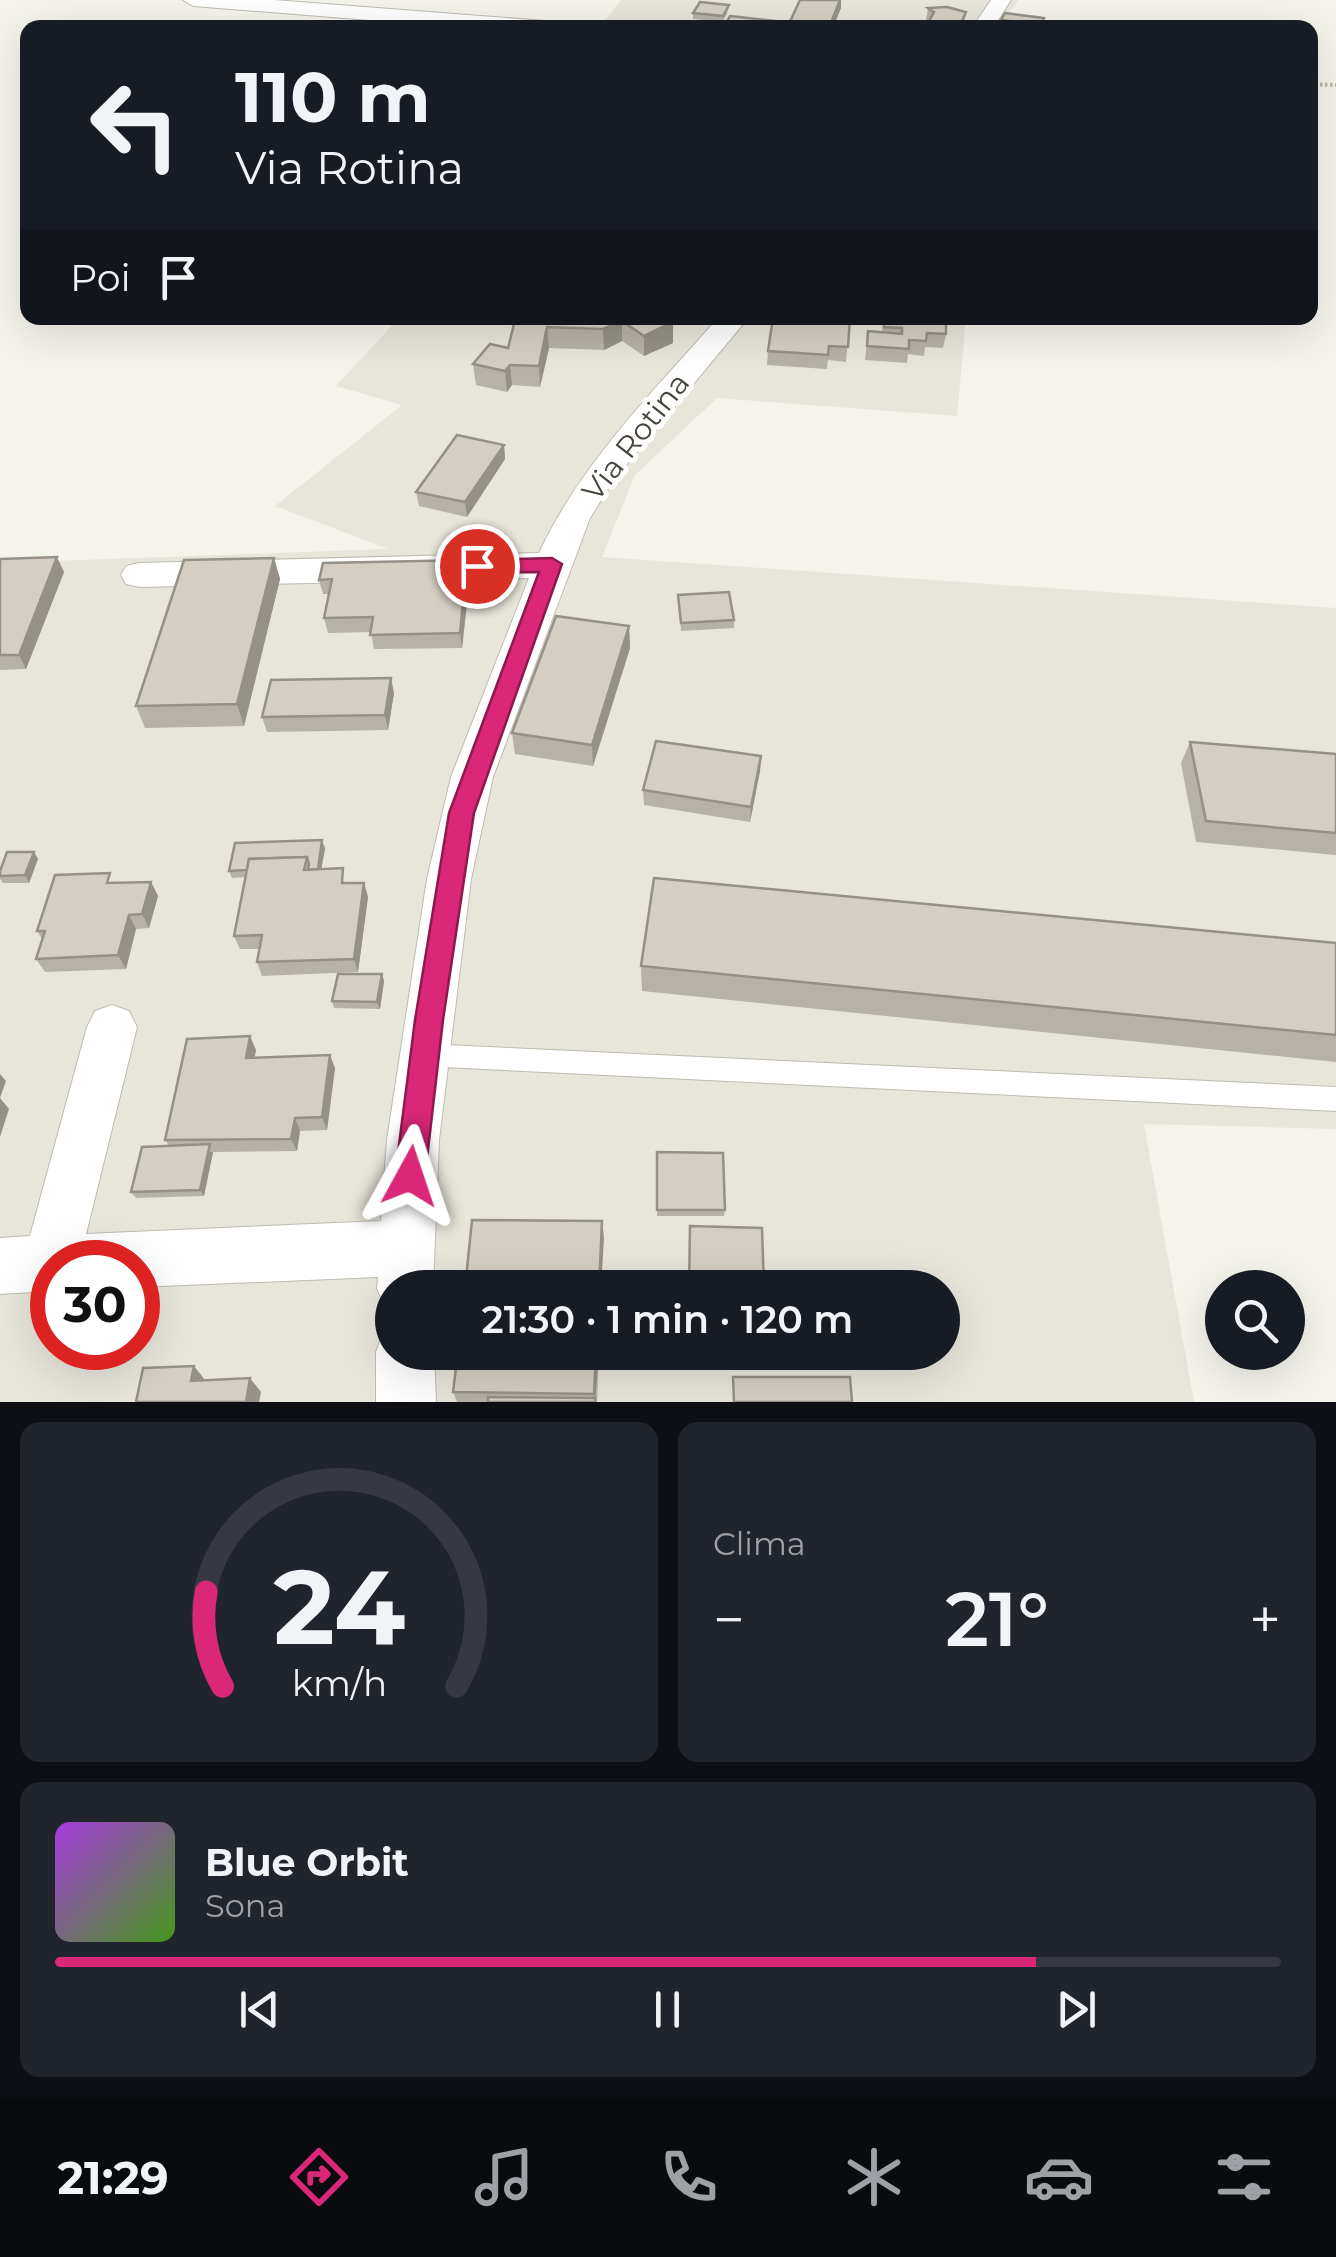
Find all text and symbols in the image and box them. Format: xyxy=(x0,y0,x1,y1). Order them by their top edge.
text: 110 m xyxy=(235,54,431,140)
icon: left xyxy=(70,60,200,190)
text: Via Rotina xyxy=(235,140,464,195)
icon: arrive xyxy=(151,250,206,305)
text: Poi xyxy=(70,254,131,301)
street label: Via Rotina xyxy=(574,365,697,508)
pin xyxy=(435,524,520,609)
icon: arrive xyxy=(450,539,505,594)
position arrow xyxy=(358,1124,462,1228)
speed limit sign: 30 xyxy=(30,1240,160,1370)
map controls xyxy=(1205,1270,1305,1370)
button: search xyxy=(1205,1270,1305,1370)
text: 21:30 · 1 min · 120 m xyxy=(482,1296,853,1343)
text: Clima xyxy=(713,1524,806,1563)
text: 24 xyxy=(273,1543,405,1670)
text: 21° xyxy=(945,1573,1049,1665)
text: − xyxy=(713,1586,745,1653)
text: + xyxy=(1249,1586,1281,1653)
text: km/h xyxy=(291,1661,387,1705)
text: Blue Orbit xyxy=(205,1839,409,1886)
text: Sona xyxy=(205,1886,285,1925)
icon: previous xyxy=(232,1982,287,2037)
icon: pause xyxy=(640,1982,695,2037)
icon: next xyxy=(1049,1982,1104,2037)
icon: directions xyxy=(284,2142,354,2212)
icon: music xyxy=(469,2142,539,2212)
icon: phone xyxy=(654,2142,724,2212)
icon: climate xyxy=(839,2142,909,2212)
icon: car xyxy=(1024,2142,1094,2212)
icon: filters xyxy=(1209,2142,1279,2212)
text: 21:29 xyxy=(57,2150,169,2205)

